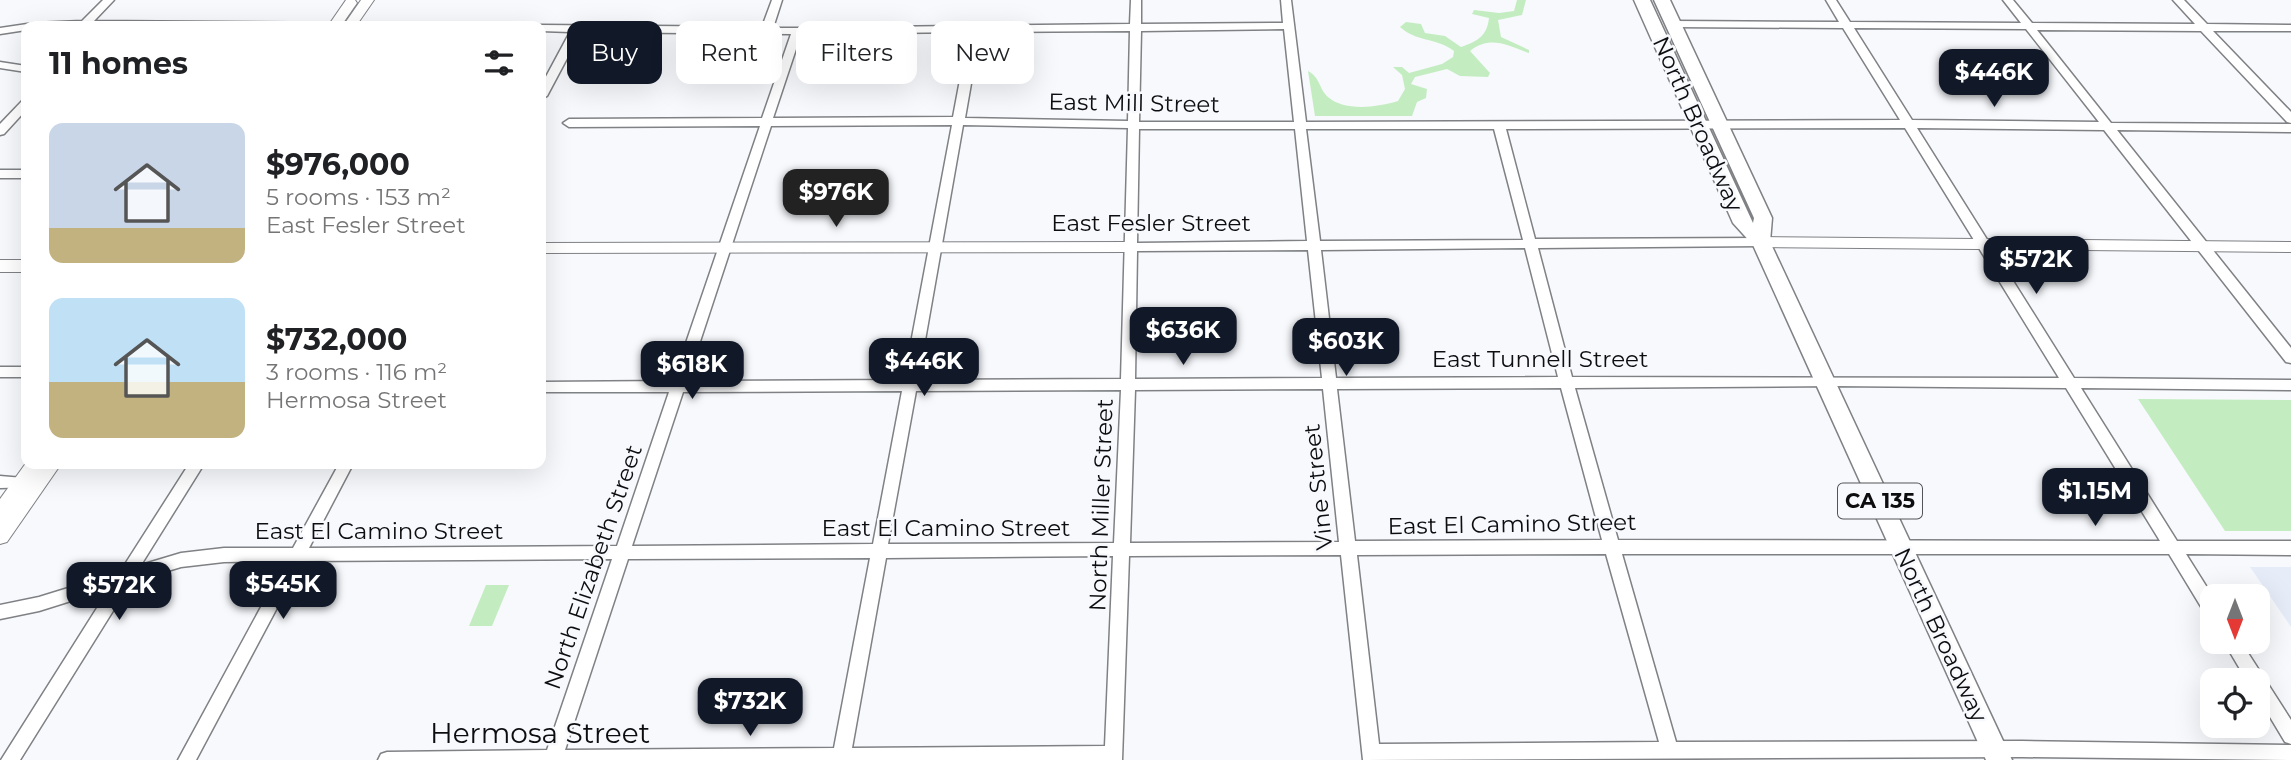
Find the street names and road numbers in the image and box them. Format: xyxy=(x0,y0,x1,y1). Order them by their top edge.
street label: North Broadway xyxy=(1647,32,1749,216)
street label: East Mill Street xyxy=(1048,88,1220,118)
street label: East Fesler Street xyxy=(1051,209,1251,237)
street label: East Tunnell Street xyxy=(1432,345,1648,373)
street label: North Miller Street xyxy=(1083,398,1119,612)
street label: Vine Street xyxy=(1297,422,1339,552)
street label: North Elizabeth Street xyxy=(538,441,648,693)
road number: CA 135 xyxy=(1838,484,1922,518)
street label: East El Camino Street xyxy=(1387,508,1637,540)
street label: East El Camino Street xyxy=(822,514,1070,542)
street label: East El Camino Street xyxy=(255,517,503,545)
street label: North Broadway xyxy=(1888,544,1994,727)
street label: Hermosa Street xyxy=(430,716,650,750)

